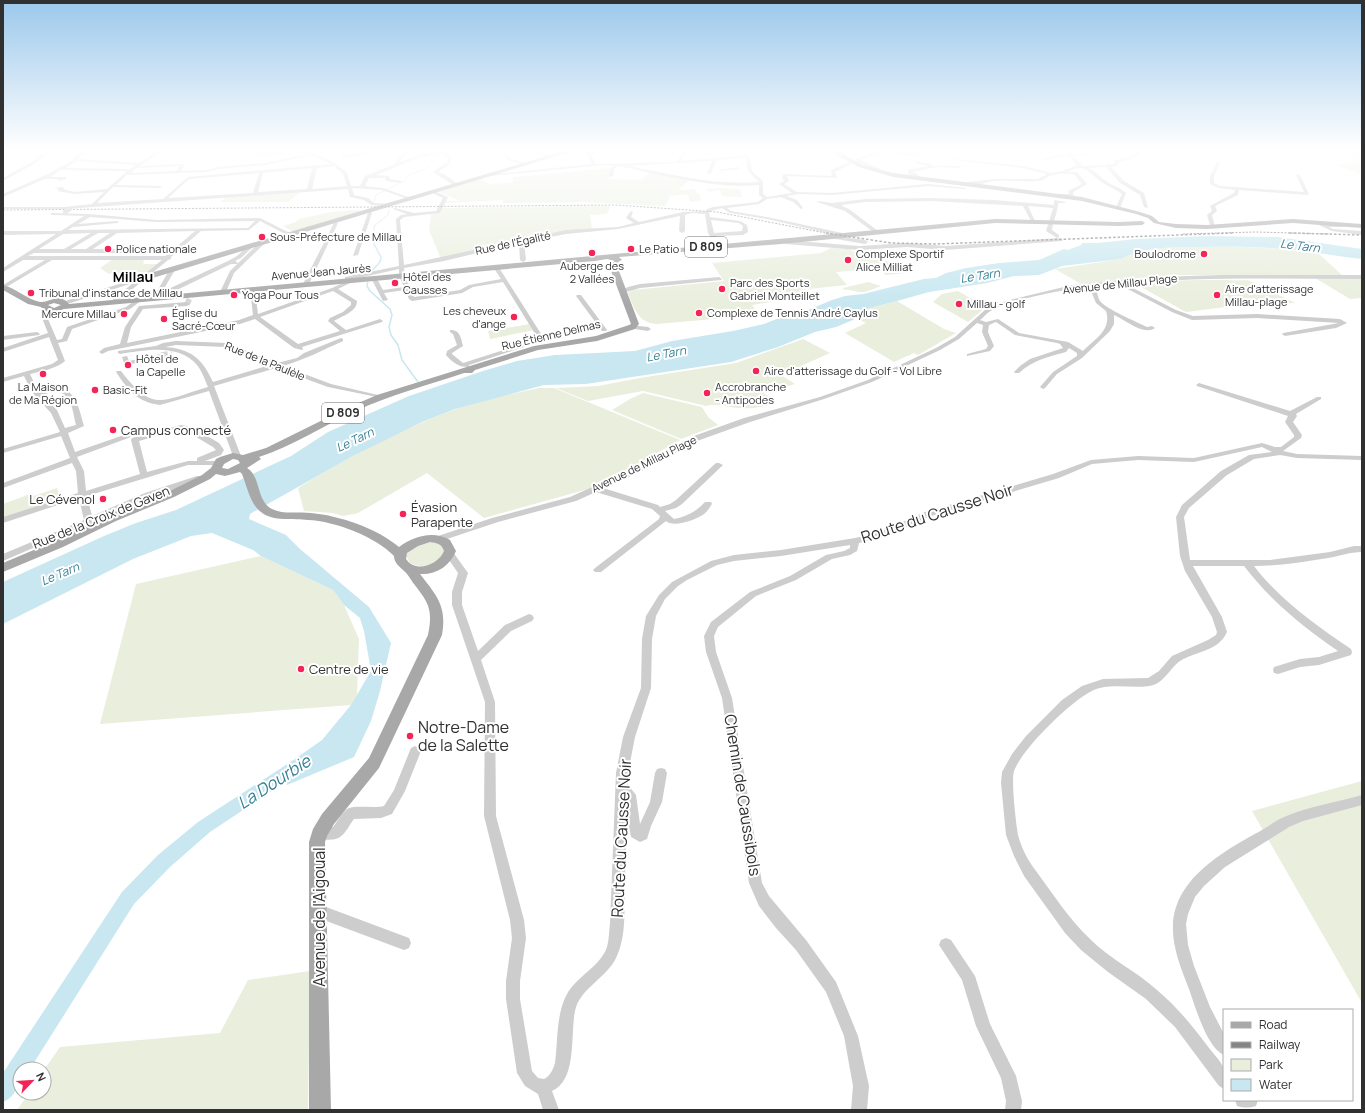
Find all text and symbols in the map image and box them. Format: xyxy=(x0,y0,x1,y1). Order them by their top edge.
street label: Rue de l'Égalité xyxy=(474,227,553,258)
place label: Sous-Préfecture de Millau xyxy=(270,229,402,244)
marker: Sous-Préfecture de Millau xyxy=(257,232,267,242)
water label: Le Tarn xyxy=(1279,235,1322,256)
road number: D 809 xyxy=(685,237,727,257)
place label: Police nationale xyxy=(116,241,197,256)
place label: Le Patio xyxy=(639,241,680,256)
marker: Police nationale xyxy=(103,244,113,254)
marker: Le Patio xyxy=(626,244,636,254)
place label: Complexe Sportif Alice Milliat xyxy=(856,246,944,274)
place label: Boulodrome xyxy=(1135,246,1197,261)
marker: Auberge des 2 Vallées xyxy=(587,248,597,258)
marker: Boulodrome xyxy=(1199,249,1209,259)
marker: Complexe Sportif Alice Milliat xyxy=(843,255,853,265)
place label: Auberge des 2 Vallées xyxy=(560,258,624,286)
street label: Avenue Jean Jaurès xyxy=(270,260,372,283)
water label: Le Tarn xyxy=(959,264,1002,287)
district label: Millau xyxy=(113,267,153,286)
place label: Hôtel des Causses xyxy=(403,269,451,297)
street label: Avenue de Millau Plage xyxy=(1062,270,1179,297)
place label: Parc des Sports Gabriel Monteillet xyxy=(730,275,820,303)
marker: Hôtel des Causses xyxy=(390,278,400,288)
place label: Aire d'atterissage Millau-plage xyxy=(1225,281,1314,309)
marker: Parc des Sports Gabriel Monteillet xyxy=(717,284,727,294)
place label: Tribunal d'instance de Millau xyxy=(39,285,182,300)
place label: Yoga Pour Tous xyxy=(242,287,319,302)
marker: Tribunal d'instance de Millau xyxy=(26,288,36,298)
marker: Yoga Pour Tous xyxy=(229,290,239,300)
marker: Aire d'atterissage Millau-plage xyxy=(1212,290,1222,300)
place label: Millau - golf xyxy=(967,296,1025,311)
marker: Millau - golf xyxy=(954,299,964,309)
place label: Les cheveux d'ange xyxy=(443,303,507,331)
place label: Église du Sacré-Cœur xyxy=(172,305,236,333)
place label: Complexe de Tennis André Caylus xyxy=(707,305,878,320)
place label: Mercure Millau xyxy=(42,306,116,321)
marker: Complexe de Tennis André Caylus xyxy=(694,308,704,318)
marker: Mercure Millau xyxy=(119,309,129,319)
marker: Les cheveux d'ange xyxy=(509,312,519,322)
marker: Église du Sacré-Cœur xyxy=(159,314,169,324)
street label: Rue Étienne Delmas xyxy=(500,316,602,353)
street label: Rue de la Paulèle xyxy=(223,338,308,384)
water label: Le Tarn xyxy=(645,341,688,366)
place label: Hôtel de la Capelle xyxy=(136,351,186,379)
marker: Hôtel de la Capelle xyxy=(123,360,133,370)
place label: Aire d'atterissage du Golf - Vol Libre xyxy=(764,363,942,378)
marker: Aire d'atterissage du Golf - Vol Libre xyxy=(751,366,761,376)
marker: La Maison de Ma Région xyxy=(38,369,48,379)
place label: La Maison de Ma Région xyxy=(9,379,77,407)
place label: Accrobranche - Antipodes xyxy=(715,379,787,407)
place label: Basic-Fit xyxy=(103,382,147,397)
marker: Basic-Fit xyxy=(90,385,100,395)
marker: Accrobranche - Antipodes xyxy=(702,388,712,398)
road number: D 809 xyxy=(322,403,364,423)
place label: Campus connecté xyxy=(121,421,231,439)
water label: Le Tarn xyxy=(333,423,377,456)
marker: Campus connecté xyxy=(108,425,118,435)
street label: Avenue de Millau Plage xyxy=(589,431,699,496)
street label: Route du Causse Noir xyxy=(858,478,1016,548)
street label: Rue de la Croix de Gaven xyxy=(30,481,172,553)
place label: Le Cévenol xyxy=(29,490,95,508)
marker: Le Cévenol xyxy=(98,494,108,504)
place label: Évasion Parapente xyxy=(411,498,473,531)
marker: Évasion Parapente xyxy=(398,509,408,519)
water label: Le Tarn xyxy=(38,558,82,589)
place label: Centre de vie xyxy=(309,660,389,678)
marker: Centre de vie xyxy=(296,664,306,674)
street label: Chemin de Caussibols xyxy=(719,713,767,877)
place label: Notre-Dame de la Salette xyxy=(418,716,509,756)
marker: Notre-Dame de la Salette xyxy=(405,731,415,741)
water label: La Dourbie xyxy=(233,749,316,814)
street label: Route du Causse Noir xyxy=(606,758,636,918)
street label: Avenue de l'Aigoual xyxy=(308,847,330,987)
legend xyxy=(1223,1009,1353,1101)
text: Road xyxy=(1259,1016,1287,1033)
text: Railway xyxy=(1259,1036,1301,1053)
text: Park xyxy=(1259,1056,1284,1073)
north arrow xyxy=(12,1061,52,1101)
text: N xyxy=(33,1070,50,1083)
text: Water xyxy=(1259,1076,1293,1093)

